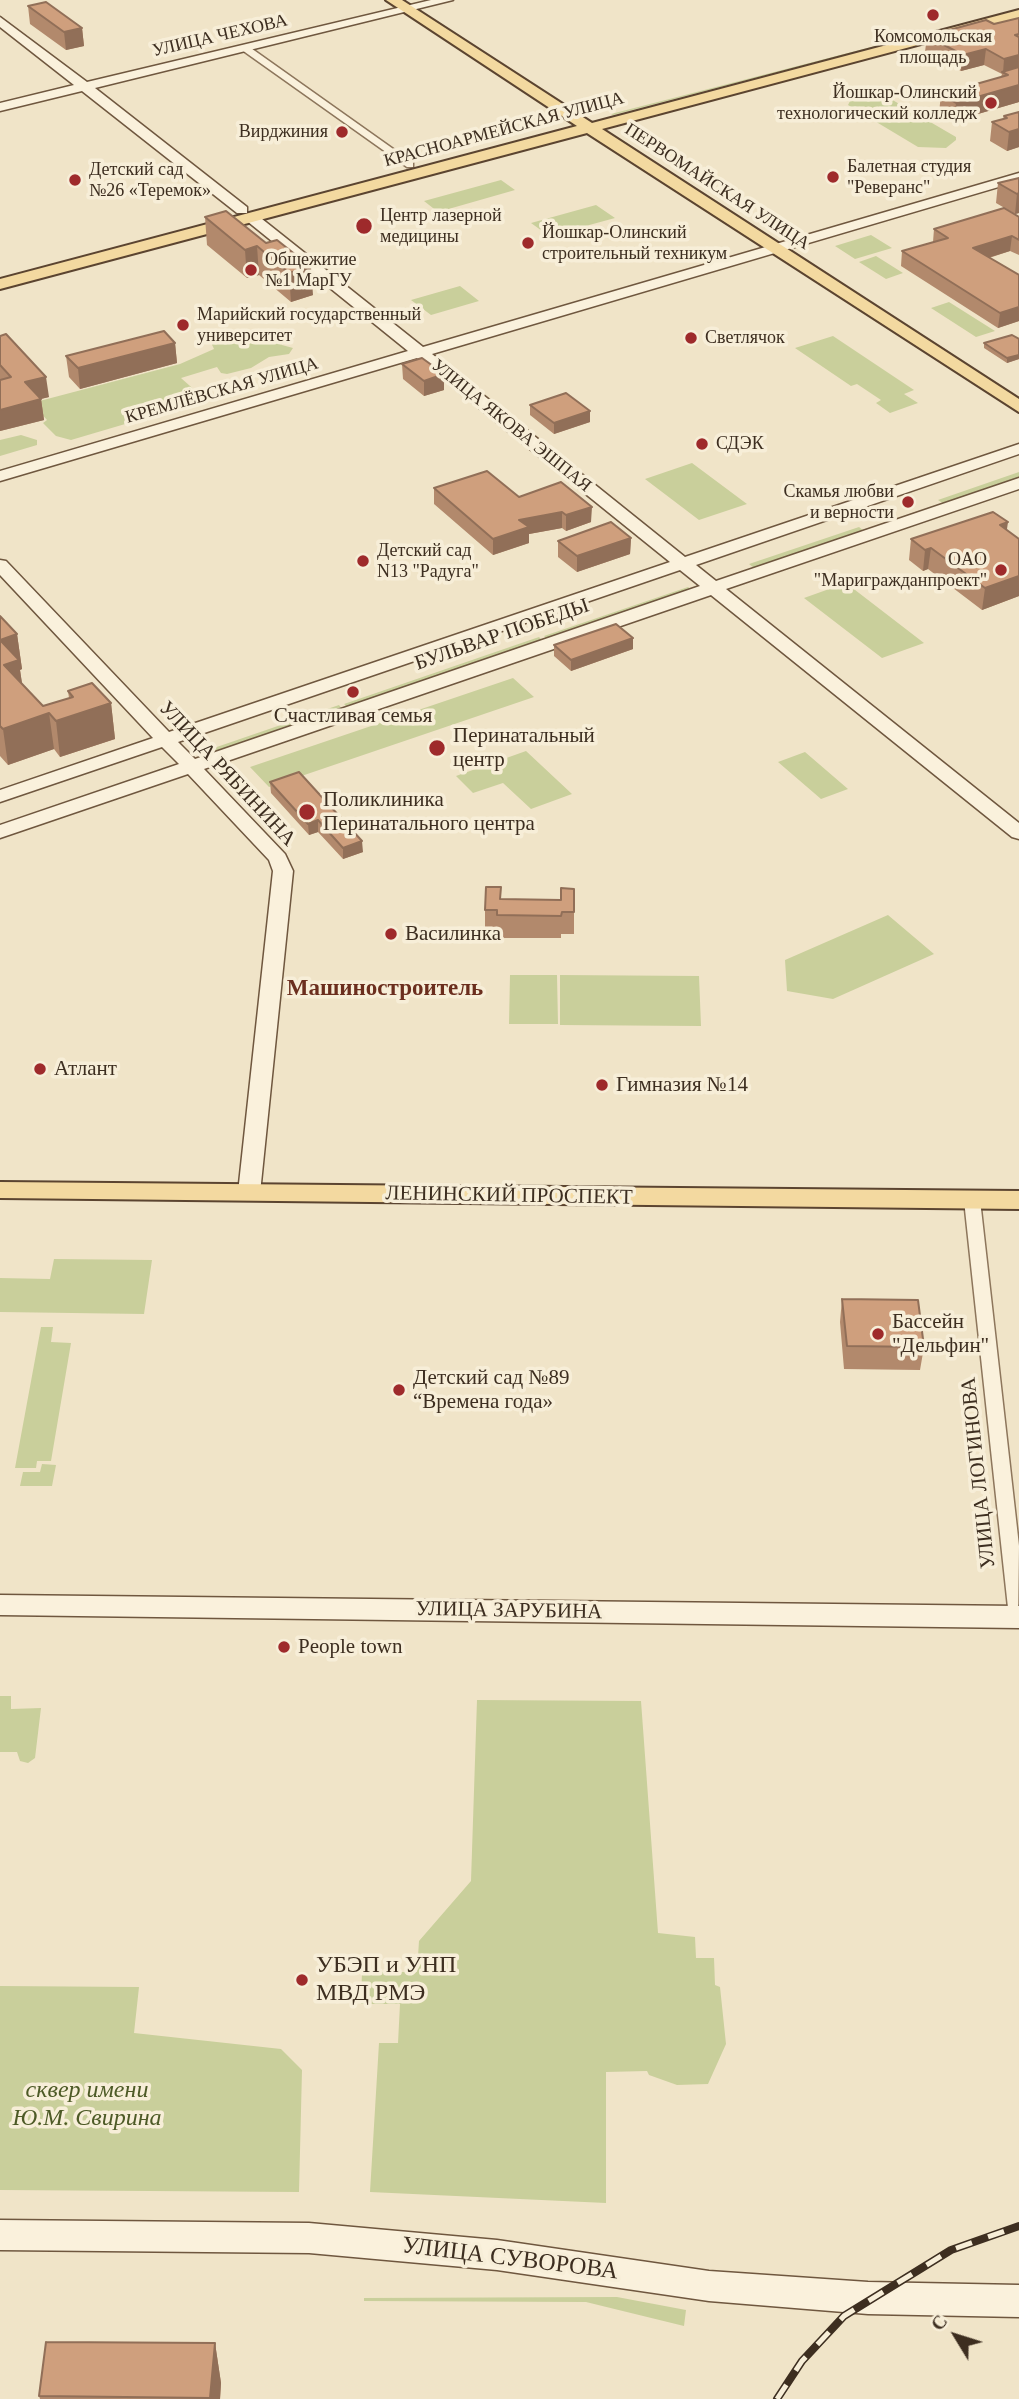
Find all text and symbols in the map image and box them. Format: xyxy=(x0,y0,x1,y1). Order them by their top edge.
marker: Комсомольская площадь xyxy=(925,7,941,23)
street label: УЛИЦА ЧЕХОВА xyxy=(150,10,290,62)
place label: Комсомольская площадь xyxy=(874,26,992,68)
place label: Йошкар-Олинский технологический колледж xyxy=(777,82,977,124)
street label: КРАСНОАРМЕЙСКАЯ УЛИЦА xyxy=(382,88,626,172)
marker: Йошкар-Олинский технологический колледж xyxy=(983,95,999,111)
street label: ПЕРВОМАЙСКАЯ УЛИЦА xyxy=(620,119,814,255)
place label: Вирджиния xyxy=(239,121,328,143)
marker: Вирджиния xyxy=(334,124,350,140)
place label: Балетная студия "Реверанс" xyxy=(847,156,971,198)
place label: Детский сад №26 «Теремок» xyxy=(89,159,211,202)
marker: Балетная студия "Реверанс" xyxy=(825,169,841,185)
marker: Детский сад №26 «Теремок» xyxy=(67,172,83,188)
place label: Центр лазерной медицины xyxy=(380,205,502,248)
marker: Центр лазерной медицины xyxy=(354,216,374,236)
place label: Йошкар-Олинский строительный техникум xyxy=(542,222,727,264)
marker: Йошкар-Олинский строительный техникум xyxy=(520,235,536,251)
place label: Общежитие №1 МарГУ xyxy=(265,249,357,292)
marker: Общежитие №1 МарГУ xyxy=(243,262,259,278)
place label: Марийский государственный университет xyxy=(197,304,421,346)
marker: Марийский государственный университет xyxy=(175,317,191,333)
place label: Светлячок xyxy=(705,327,785,349)
marker: Светлячок xyxy=(683,330,699,346)
street label: КРЕМЛЁВСКАЯ УЛИЦА xyxy=(123,353,321,429)
street label: УЛИЦА ЯКОВА ЭШПАЯ xyxy=(427,355,595,497)
place label: СДЭК xyxy=(716,433,764,455)
marker: СДЭК xyxy=(694,436,710,452)
place label: Скамья любви и верности xyxy=(783,481,894,524)
marker: Скамья любви и верности xyxy=(900,494,916,510)
place label: Детский сад N13 "Радуга" xyxy=(377,540,479,582)
place label: OAO "Маригражданпроект" xyxy=(814,549,987,592)
marker: Детский сад N13 "Радуга" xyxy=(355,553,371,569)
marker: OAO "Маригражданпроект" xyxy=(993,562,1009,578)
street label: БУЛЬВАР ПОБЕДЫ xyxy=(411,593,593,677)
marker: Счастливая семья xyxy=(345,684,361,700)
street label: УЛИЦА РЯБИНИНА xyxy=(153,696,301,852)
place label: Счастливая семья xyxy=(274,703,432,729)
place label: Перинатальный центр xyxy=(453,723,595,773)
marker: Перинатальный центр xyxy=(427,738,447,758)
place label: Поликлиника Перинатального центра xyxy=(323,787,535,837)
marker: Поликлиника Перинатального центра xyxy=(297,802,317,822)
place label: Василинка xyxy=(405,921,501,947)
marker: Василинка xyxy=(383,926,399,942)
district label: Машиностроитель xyxy=(287,975,483,1003)
place label: Атлант xyxy=(54,1056,117,1082)
marker: Атлант xyxy=(32,1061,48,1077)
place label: Гимназия №14 xyxy=(616,1072,748,1098)
marker: Гимназия №14 xyxy=(594,1077,610,1093)
street label: ЛЕНИНСКИЙ ПРОСПЕКТ xyxy=(385,1181,633,1211)
place label: Бассейн "Дельфин" xyxy=(892,1309,989,1359)
marker: Бассейн "Дельфин" xyxy=(870,1326,886,1342)
place label: Детский сад №89 “Времена года» xyxy=(413,1365,569,1415)
street label: УЛИЦА ЛОГИНОВА xyxy=(956,1376,1002,1570)
marker: Детский сад №89 “Времена года» xyxy=(391,1382,407,1398)
street label: УЛИЦА ЗАРУБИНА xyxy=(415,1597,603,1625)
place label: People town xyxy=(298,1634,402,1660)
marker: People town xyxy=(276,1639,292,1655)
place label: УБЭП и УНП МВД РМЭ xyxy=(316,1952,456,2008)
marker: УБЭП и УНП МВД РМЭ xyxy=(294,1972,310,1988)
park label: сквер имени Ю.М. Свирина xyxy=(12,2077,162,2133)
street label: УЛИЦА СУВОРОВА xyxy=(400,2231,620,2287)
north arrow xyxy=(921,2301,991,2371)
text: С xyxy=(927,2311,952,2335)

